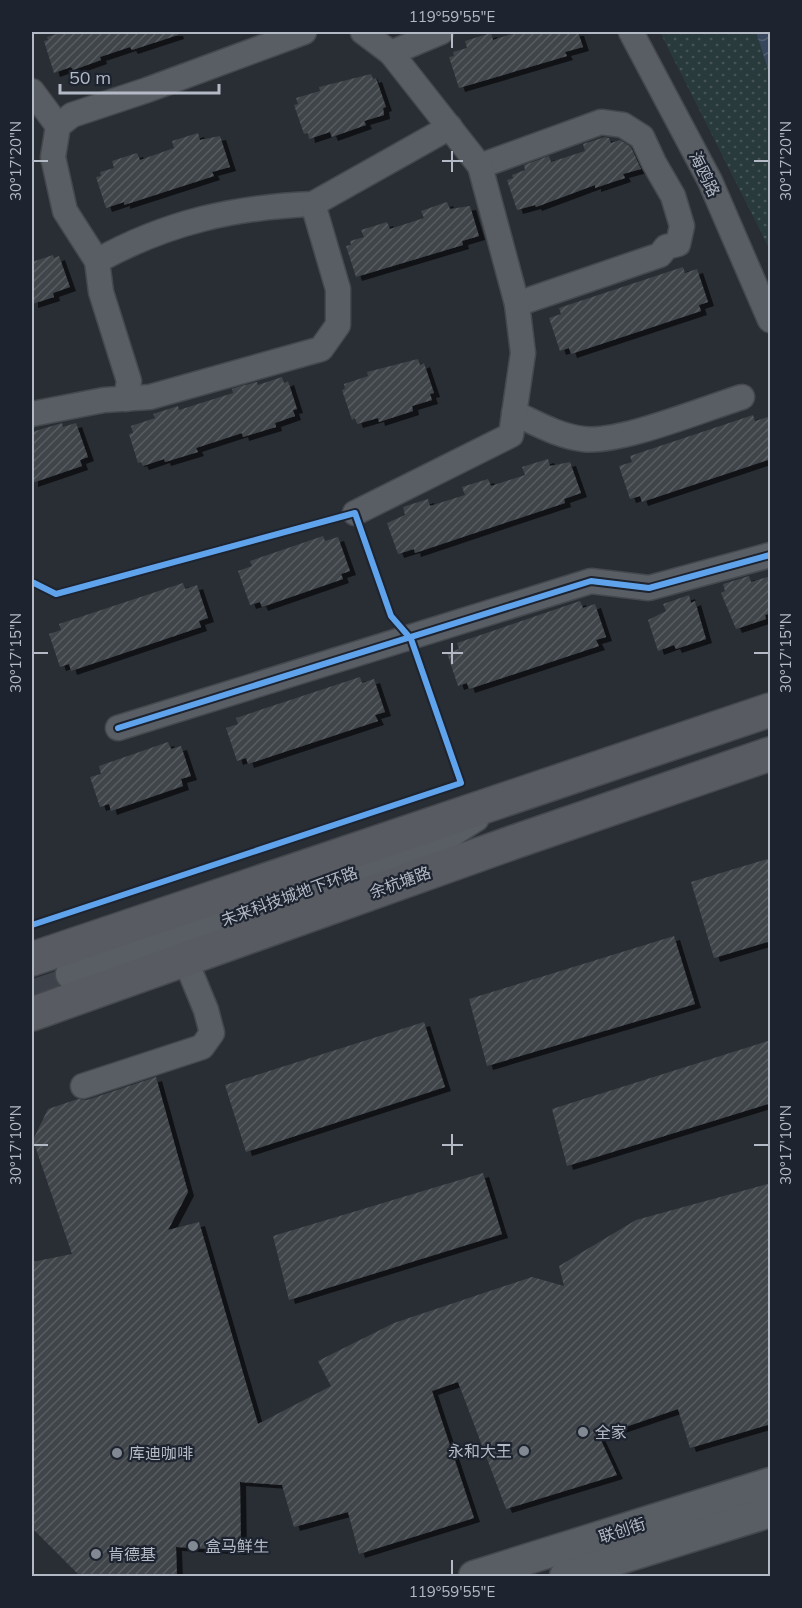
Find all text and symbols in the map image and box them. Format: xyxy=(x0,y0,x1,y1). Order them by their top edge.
text: 119°59'55"E xyxy=(409,7,495,26)
scale bar xyxy=(60,57,219,95)
text: 50 m xyxy=(69,66,111,89)
text: 30°17'20"N xyxy=(6,121,25,201)
text: 30°17'20"N xyxy=(776,121,795,201)
street label: 海鸥路 xyxy=(685,148,725,200)
text: 30°17'15"N xyxy=(6,613,25,693)
text: 30°17'15"N xyxy=(776,613,795,693)
street label: 未来科技城地下环路 xyxy=(218,862,360,930)
street label: 余杭塘路 xyxy=(367,862,433,902)
text: 30°17'10"N xyxy=(6,1105,25,1185)
text: 30°17'10"N xyxy=(776,1105,795,1185)
place label: 全家 xyxy=(595,1422,627,1442)
marker: 全家 xyxy=(576,1425,590,1439)
place label: 永和大王 xyxy=(448,1441,512,1461)
place label: 库迪咖啡 xyxy=(129,1443,193,1463)
marker: 永和大王 xyxy=(517,1444,531,1458)
marker: 库迪咖啡 xyxy=(110,1446,124,1460)
street label: 联创街 xyxy=(596,1513,648,1547)
place label: 盒马鲜生 xyxy=(205,1536,269,1556)
marker: 盒马鲜生 xyxy=(186,1539,200,1553)
place label: 肯德基 xyxy=(108,1544,156,1564)
marker: 肯德基 xyxy=(89,1547,103,1561)
text: 119°59'55"E xyxy=(409,1582,495,1601)

